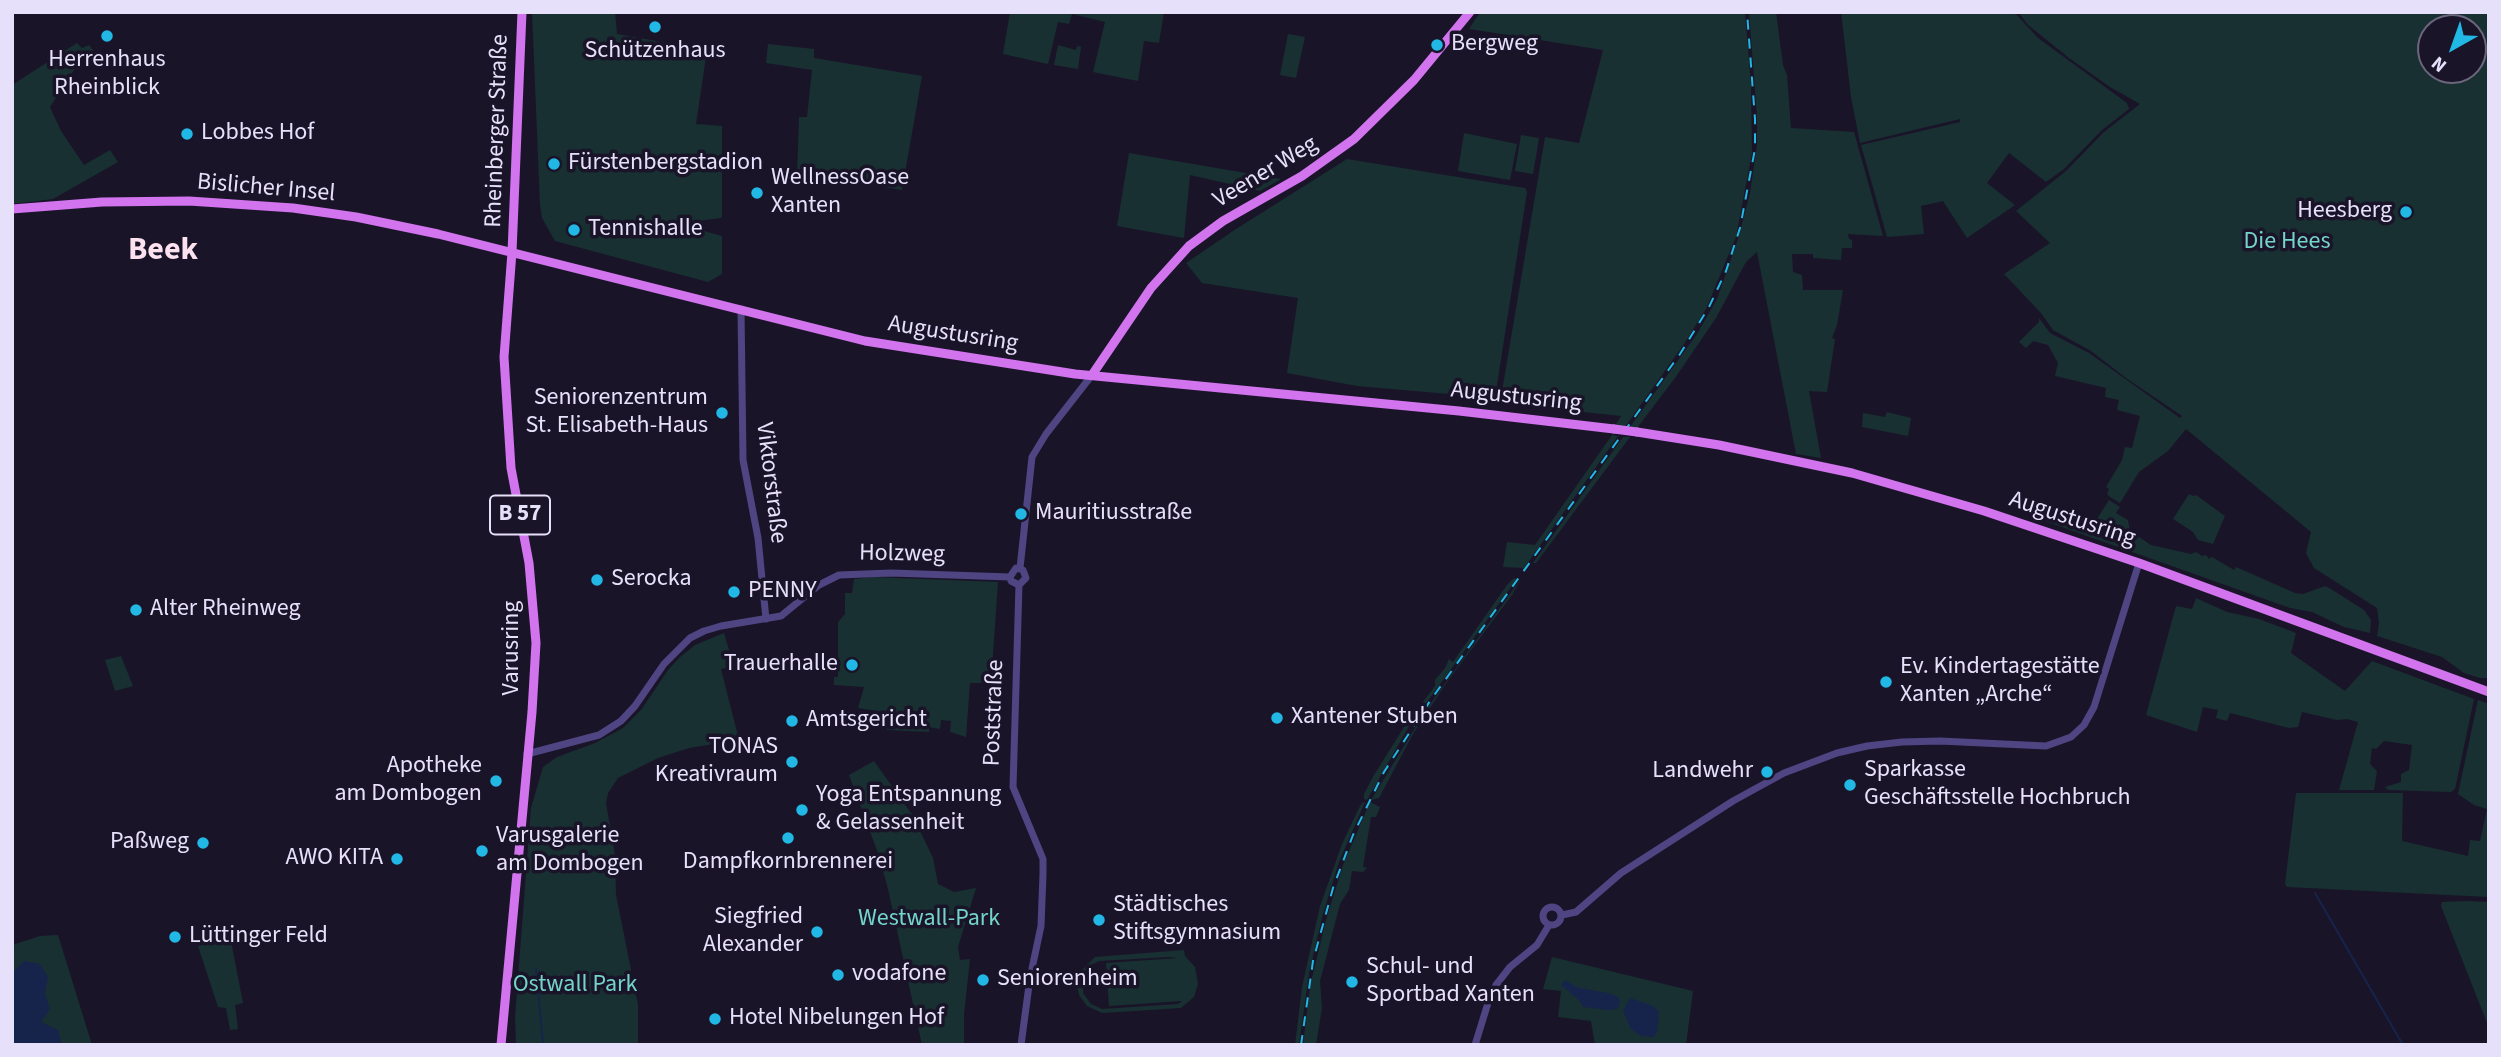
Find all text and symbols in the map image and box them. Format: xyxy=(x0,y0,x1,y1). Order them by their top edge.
north arrow xyxy=(2417,14,2487,84)
marker: Schützenhaus xyxy=(647,19,663,35)
marker: Herrenhaus Rheinblick xyxy=(99,28,115,44)
place label: Bergweg xyxy=(1451,31,1538,59)
street label: Rheinberger Straße xyxy=(480,34,516,228)
marker: Bergweg xyxy=(1429,37,1445,53)
place label: Schützenhaus xyxy=(584,38,726,66)
place label: Herrenhaus Rheinblick xyxy=(48,47,166,103)
text: N xyxy=(2426,50,2453,78)
place label: Lobbes Hof xyxy=(201,120,314,148)
marker: Lobbes Hof xyxy=(179,126,195,142)
street label: Veener Weg xyxy=(1209,131,1323,215)
place label: Fürstenbergstadion xyxy=(568,150,763,178)
marker: Fürstenbergstadion xyxy=(546,156,562,172)
place label: WellnessOase Xanten xyxy=(771,165,909,221)
street label: Bislicher Insel xyxy=(196,169,336,209)
marker: WellnessOase Xanten xyxy=(749,185,765,201)
place label: Heesberg xyxy=(2297,198,2392,226)
marker: Heesberg xyxy=(2398,204,2414,220)
place label: Tennishalle xyxy=(588,216,703,244)
marker: Tennishalle xyxy=(566,222,582,238)
park label: Die Hees xyxy=(2244,229,2330,257)
district label: Beek xyxy=(128,233,198,271)
street label: Augustusring xyxy=(886,311,1020,359)
street label: Augustusring xyxy=(1449,377,1583,419)
place label: Seniorenzentrum St. Elisabeth-Haus xyxy=(525,385,708,441)
marker: Seniorenzentrum St. Elisabeth-Haus xyxy=(714,405,730,421)
street label: Viktorstraße xyxy=(748,421,792,545)
street label: Augustusring xyxy=(2005,486,2139,554)
road number: B 57 xyxy=(490,495,550,534)
place label: Mauritiusstraße xyxy=(1035,500,1192,528)
marker: Mauritiusstraße xyxy=(1013,506,1029,522)
street label: Holzweg xyxy=(859,540,945,570)
place label: Serocka xyxy=(611,566,691,594)
marker: Serocka xyxy=(589,572,605,588)
place label: PENNY xyxy=(748,578,817,606)
marker: PENNY xyxy=(726,584,742,600)
place label: Alter Rheinweg xyxy=(150,596,301,624)
street label: Varusring xyxy=(499,601,527,695)
marker: Alter Rheinweg xyxy=(128,602,144,618)
place label: Trauerhalle xyxy=(724,651,838,679)
place label: Ev. Kindertagestätte Xanten „Arche“ xyxy=(1900,654,2100,710)
marker: Trauerhalle xyxy=(844,657,860,673)
street label: Poststraße xyxy=(979,659,1011,767)
marker: Ev. Kindertagestätte Xanten „Arche“ xyxy=(1878,674,1894,690)
place label: Xantener Stuben xyxy=(1291,704,1458,732)
place label: Amtsgericht xyxy=(806,707,927,735)
marker: Xantener Stuben xyxy=(1269,710,1285,726)
marker: Amtsgericht xyxy=(784,713,800,729)
place label: TONAS Kreativraum xyxy=(655,734,778,790)
place label: Apotheke am Dombogen xyxy=(334,753,482,809)
marker: TONAS Kreativraum xyxy=(784,754,800,770)
place label: Sparkasse Geschäftsstelle Hochbruch xyxy=(1864,757,2130,813)
place label: Landwehr xyxy=(1652,758,1753,786)
marker: Landwehr xyxy=(1759,764,1775,780)
marker: Apotheke am Dombogen xyxy=(488,773,504,789)
marker: Sparkasse Geschäftsstelle Hochbruch xyxy=(1842,777,1858,793)
place label: Yoga Entspannung & Gelassenheit xyxy=(816,782,1001,838)
marker: Yoga Entspannung & Gelassenheit xyxy=(794,802,810,818)
place label: Varusgalerie am Dombogen xyxy=(496,823,644,879)
place label: Paßweg xyxy=(110,829,189,857)
marker: Dampfkornbrennerei xyxy=(780,830,796,846)
marker: Paßweg xyxy=(195,835,211,851)
marker: Varusgalerie am Dombogen xyxy=(474,843,490,859)
place label: AWO KITA xyxy=(285,845,383,873)
place label: Dampfkornbrennerei xyxy=(683,849,893,877)
marker: AWO KITA xyxy=(389,851,405,867)
place label: Städtisches Stiftsgymnasium xyxy=(1113,892,1281,948)
place label: Siegfried Alexander xyxy=(703,904,803,960)
park label: Westwall-Park xyxy=(858,906,1000,934)
marker: Städtisches Stiftsgymnasium xyxy=(1091,912,1107,928)
place label: Lüttinger Feld xyxy=(189,923,328,951)
marker: Siegfried Alexander xyxy=(809,924,825,940)
marker: Lüttinger Feld xyxy=(167,929,183,945)
place label: Schul- und Sportbad Xanten xyxy=(1366,954,1535,1010)
place label: vodafone xyxy=(852,961,946,989)
place label: Seniorenheim xyxy=(997,966,1138,994)
marker: vodafone xyxy=(830,967,846,983)
park label: Ostwall Park xyxy=(513,972,637,1000)
marker: Seniorenheim xyxy=(975,972,991,988)
marker: Schul- und Sportbad Xanten xyxy=(1344,974,1360,990)
place label: Hotel Nibelungen Hof xyxy=(729,1005,944,1033)
marker: Hotel Nibelungen Hof xyxy=(707,1011,723,1027)

